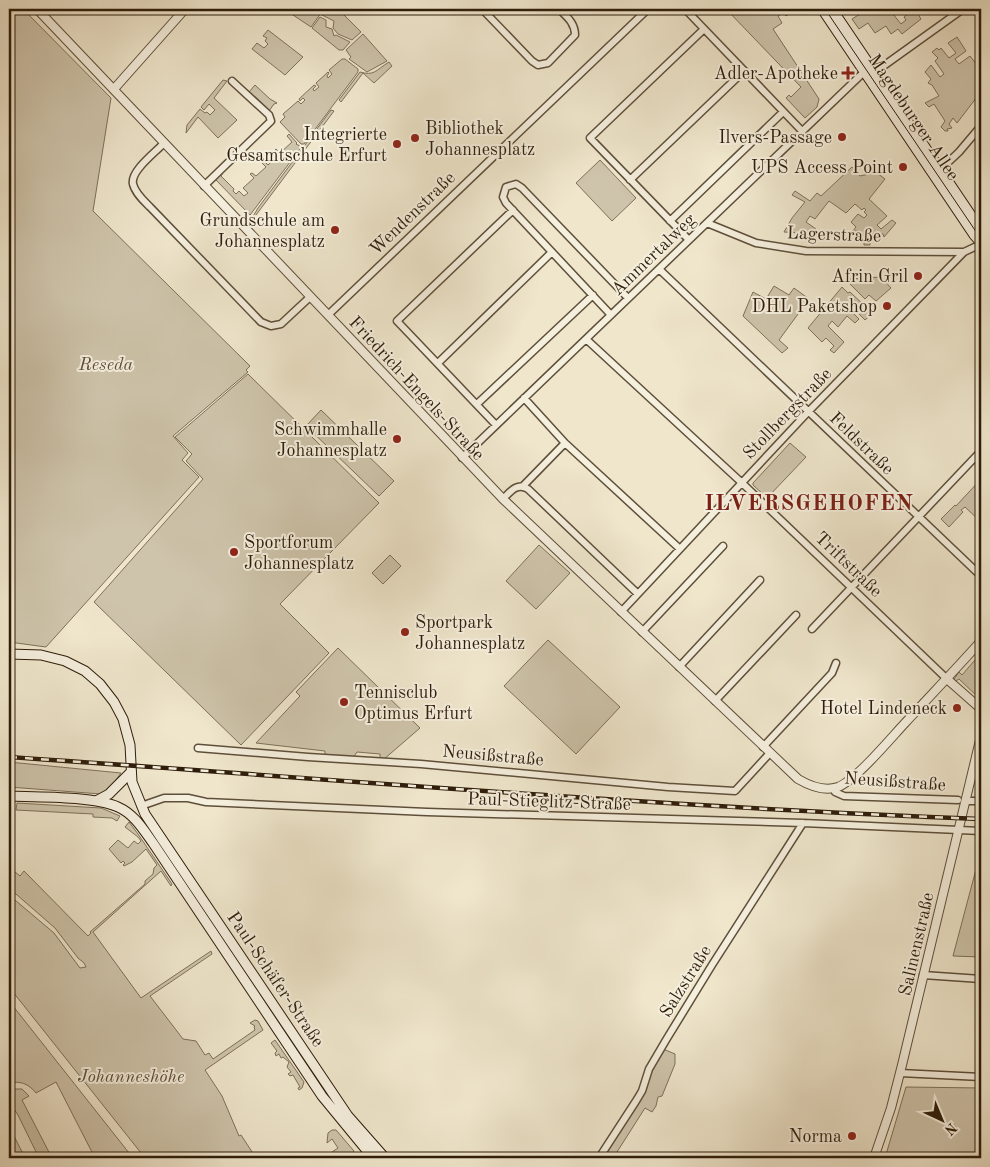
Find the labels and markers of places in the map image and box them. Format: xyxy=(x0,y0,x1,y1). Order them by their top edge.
place label: Adler-Apotheke xyxy=(714,65,838,83)
marker: Adler-Apotheke xyxy=(842,67,854,79)
place label: Bibliothek Johannesplatz xyxy=(425,120,535,159)
place label: Integrierte Gesamtschule Erfurt xyxy=(226,126,387,165)
place label: Ilvers-Passage xyxy=(718,129,832,147)
marker: Ilvers-Passage xyxy=(836,131,848,143)
marker: Bibliothek Johannesplatz xyxy=(409,132,421,144)
marker: Integrierte Gesamtschule Erfurt xyxy=(391,138,403,150)
place label: UPS Access Point xyxy=(751,159,893,177)
marker: UPS Access Point xyxy=(897,161,909,173)
place label: Grundschule am Johannesplatz xyxy=(200,212,325,251)
marker: Grundschule am Johannesplatz xyxy=(329,224,341,236)
place label: Afrin Gril xyxy=(831,268,908,286)
marker: Afrin Gril xyxy=(912,270,924,282)
place label: DHL Paketshop xyxy=(752,298,877,316)
marker: DHL Paketshop xyxy=(881,300,893,312)
place label: Schwimmhalle Johannesplatz xyxy=(274,421,387,460)
marker: Schwimmhalle Johannesplatz xyxy=(391,433,403,445)
place label: Sportforum Johannesplatz xyxy=(244,534,354,573)
marker: Sportforum Johannesplatz xyxy=(228,546,240,558)
place label: Sportpark Johannesplatz xyxy=(415,614,525,653)
marker: Sportpark Johannesplatz xyxy=(399,626,411,638)
place label: Tennisclub Optimus Erfurt xyxy=(354,684,473,723)
marker: Tennisclub Optimus Erfurt xyxy=(338,696,350,708)
place label: Hotel Lindeneck xyxy=(820,700,947,718)
marker: Hotel Lindeneck xyxy=(951,702,963,714)
place label: Norma xyxy=(789,1128,842,1146)
marker: Norma xyxy=(846,1130,858,1142)

